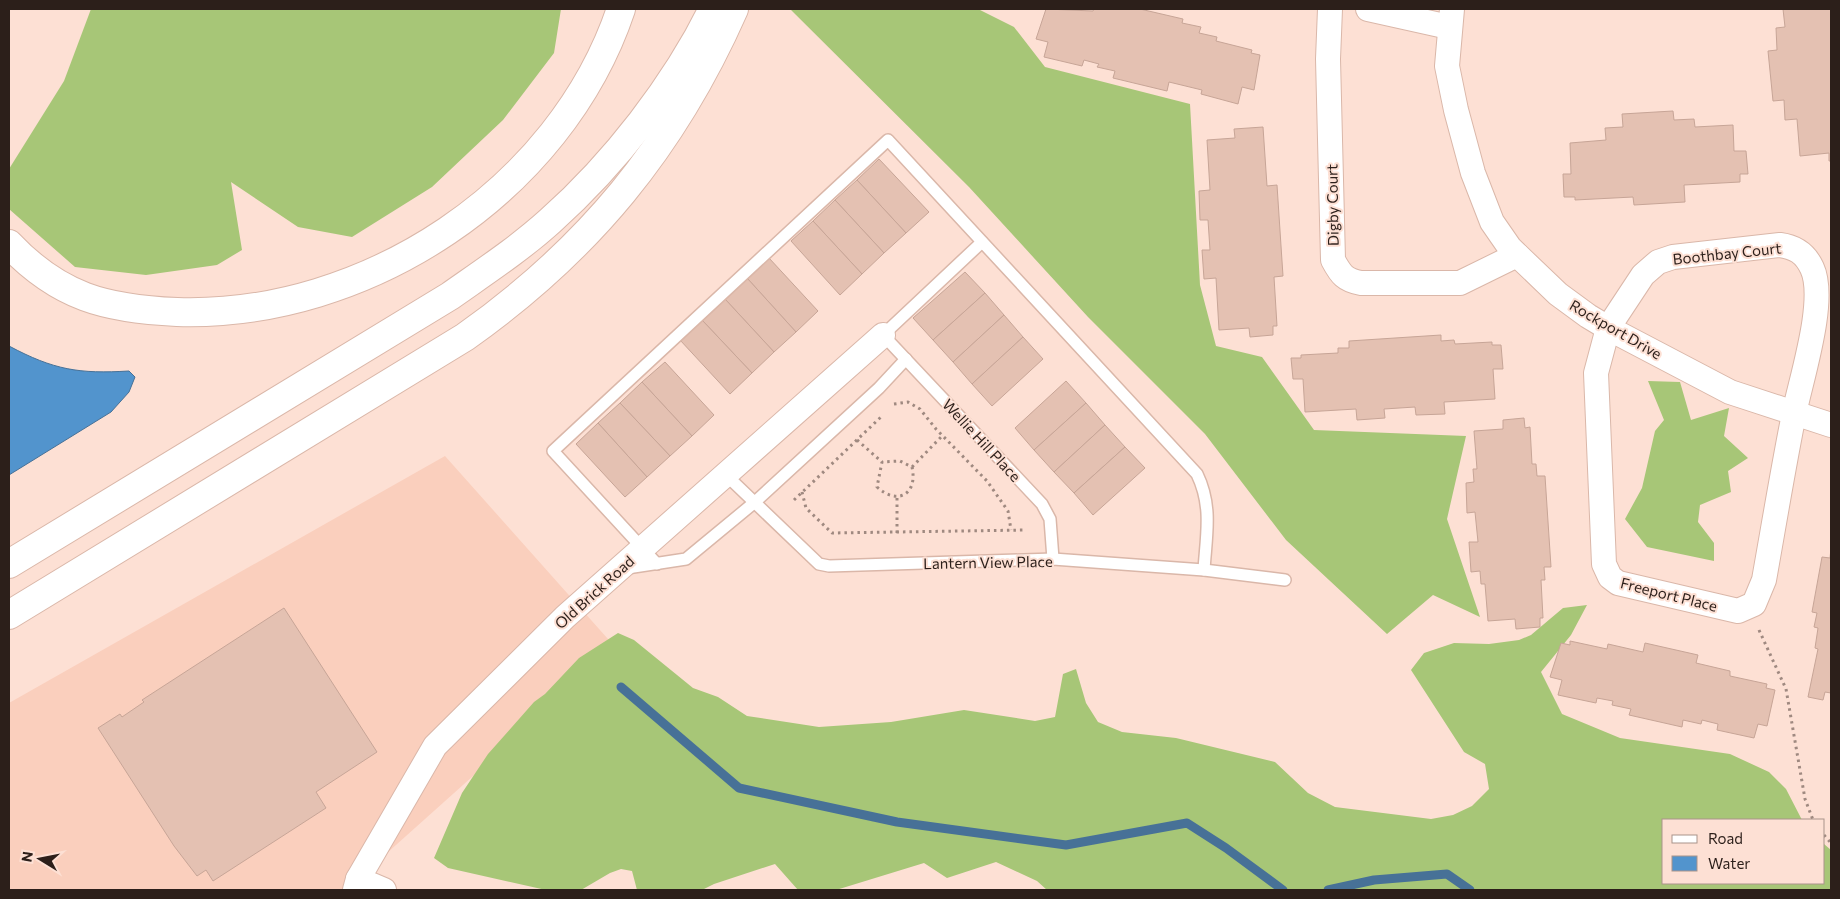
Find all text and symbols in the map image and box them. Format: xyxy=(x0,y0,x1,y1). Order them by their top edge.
street label: Digby Court xyxy=(1322,164,1342,246)
street label: Boothbay Court xyxy=(1672,238,1782,268)
street label: Rockport Drive xyxy=(1567,295,1665,363)
street label: Wellie Hill Place xyxy=(939,395,1025,485)
street label: Old Brick Road xyxy=(551,552,637,632)
street label: Lantern View Place xyxy=(923,552,1053,572)
street label: Freeport Place xyxy=(1619,573,1719,615)
legend xyxy=(1662,819,1825,884)
text: Road xyxy=(1708,829,1743,847)
north arrow xyxy=(15,834,65,884)
text: N xyxy=(17,850,36,863)
text: Water xyxy=(1708,854,1750,872)

